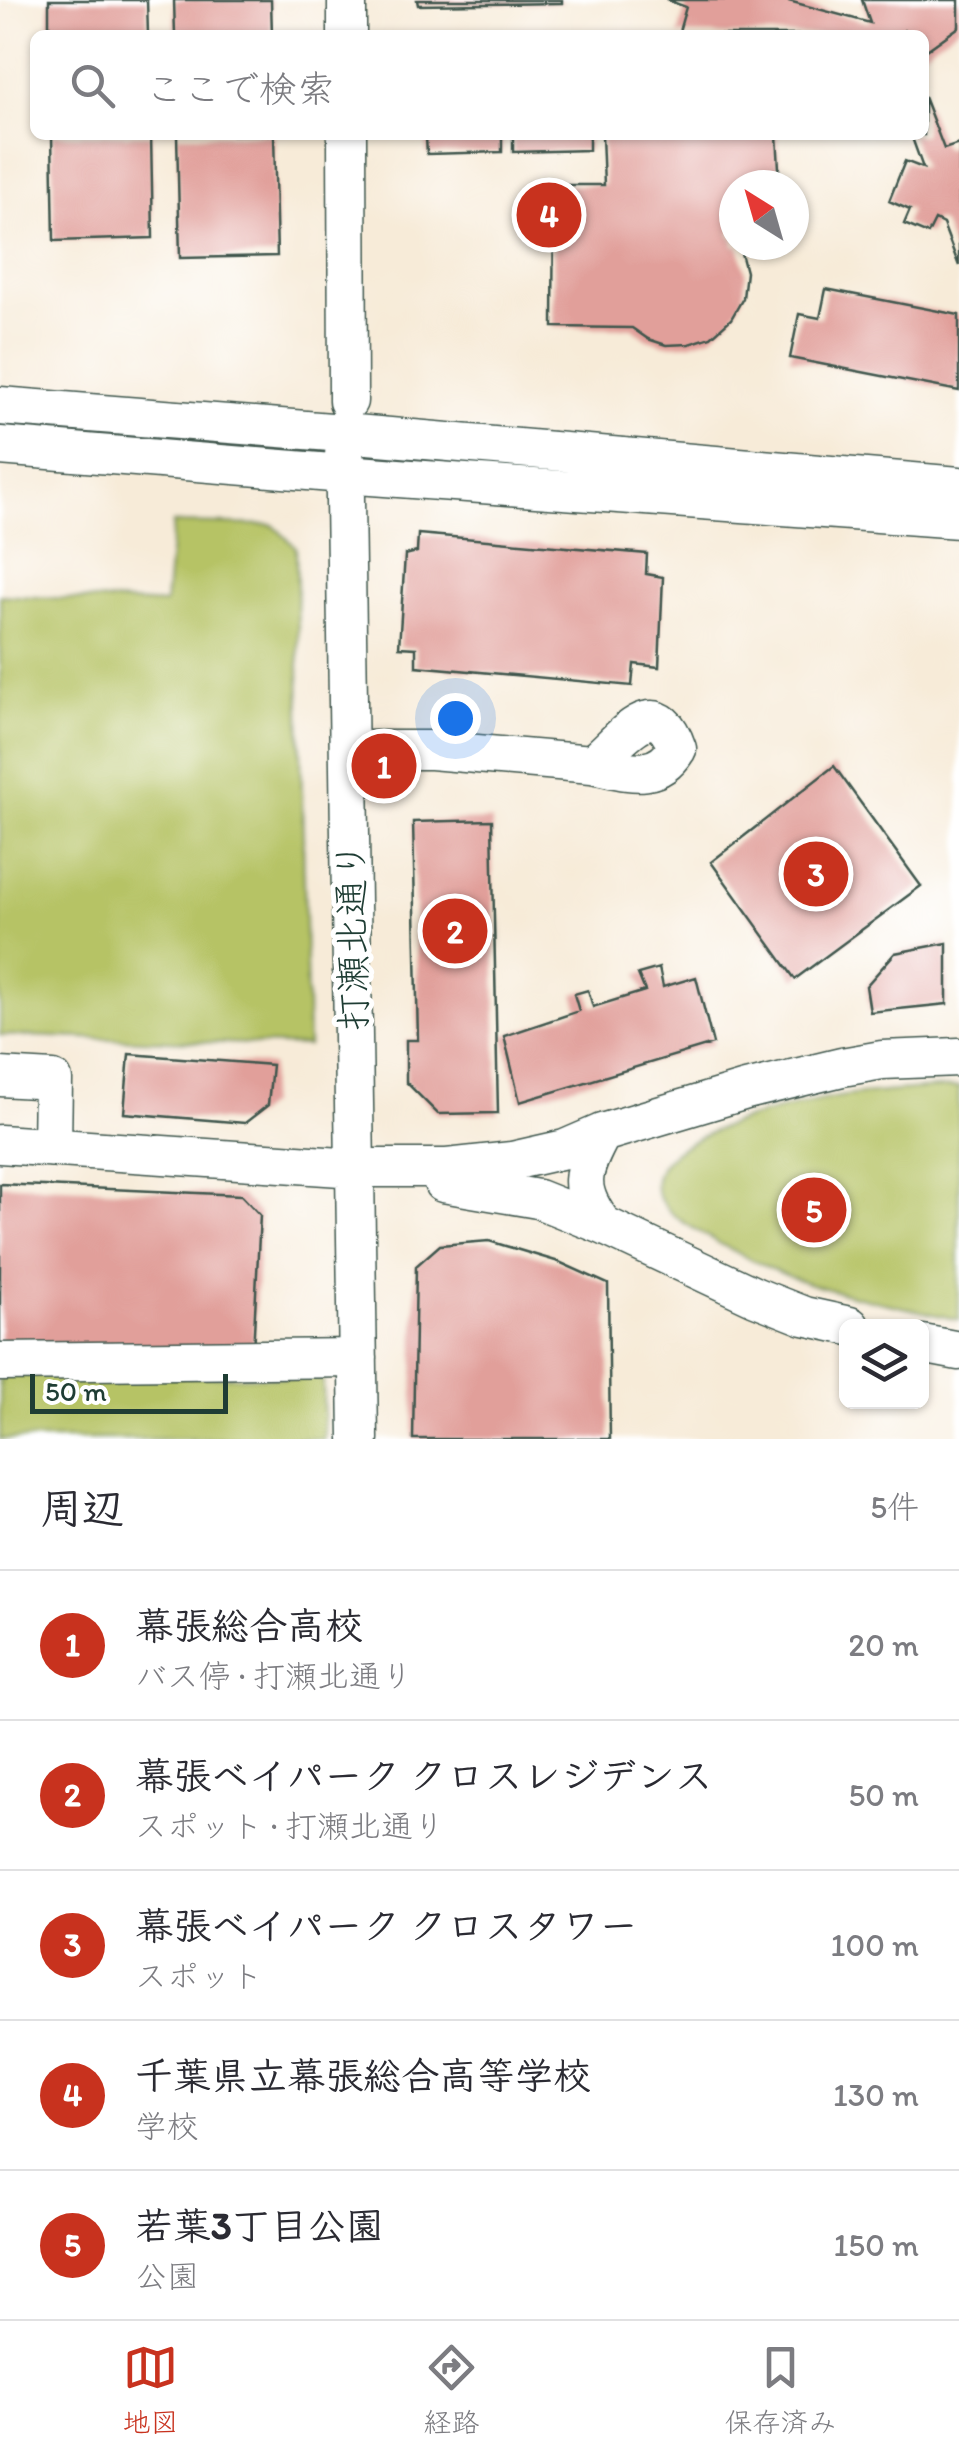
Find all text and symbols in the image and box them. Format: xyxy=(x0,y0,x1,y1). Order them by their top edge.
search box xyxy=(30,30,929,140)
icon: search xyxy=(65,58,120,113)
text: ここで検索 xyxy=(145,66,335,112)
north arrow xyxy=(719,170,809,260)
pin: 4 xyxy=(516,178,582,252)
your location xyxy=(430,693,481,744)
pin: 1 xyxy=(352,728,416,804)
pin: 3 xyxy=(784,836,848,912)
street label: 打瀬北通り xyxy=(327,841,377,1031)
pin: 2 xyxy=(422,894,488,968)
pin: 5 xyxy=(782,1172,846,1248)
map controls xyxy=(839,1319,929,1409)
button: layers xyxy=(839,1319,929,1409)
scale bar xyxy=(30,1369,228,1414)
text: 50 m xyxy=(45,1374,107,1408)
text: 周辺 xyxy=(40,1483,124,1534)
text: 5件 xyxy=(870,1488,919,1526)
text: 幕張総合高校 xyxy=(135,1603,363,1649)
text: 1 xyxy=(65,1626,80,1664)
text: 20 m xyxy=(848,1626,919,1664)
text: バス停 · 打瀬北通り xyxy=(135,1657,413,1695)
text: 幕張ベイパーク クロスレジデンス xyxy=(135,1753,713,1799)
text: 2 xyxy=(64,1776,81,1814)
text: 50 m xyxy=(848,1776,919,1814)
text: スポット · 打瀬北通り xyxy=(135,1807,445,1845)
text: 幕張ベイパーク クロスタワー xyxy=(135,1903,638,1949)
text: 3 xyxy=(64,1926,81,1964)
text: 100 m xyxy=(831,1926,919,1964)
text: スポット xyxy=(135,1957,263,1995)
text: 千葉県立幕張総合高等学校 xyxy=(135,2053,591,2099)
text: 4 xyxy=(63,2076,82,2114)
text: 130 m xyxy=(833,2076,919,2114)
text: 学校 xyxy=(135,2107,199,2145)
text: 若葉3丁目公園 xyxy=(135,2203,384,2249)
text: 5 xyxy=(64,2226,81,2264)
text: 150 m xyxy=(834,2226,919,2264)
text: 公園 xyxy=(135,2257,199,2295)
tab: 地図 xyxy=(122,2340,179,2440)
tab: 経路 xyxy=(423,2340,480,2440)
tab: 保存済み xyxy=(724,2340,837,2440)

